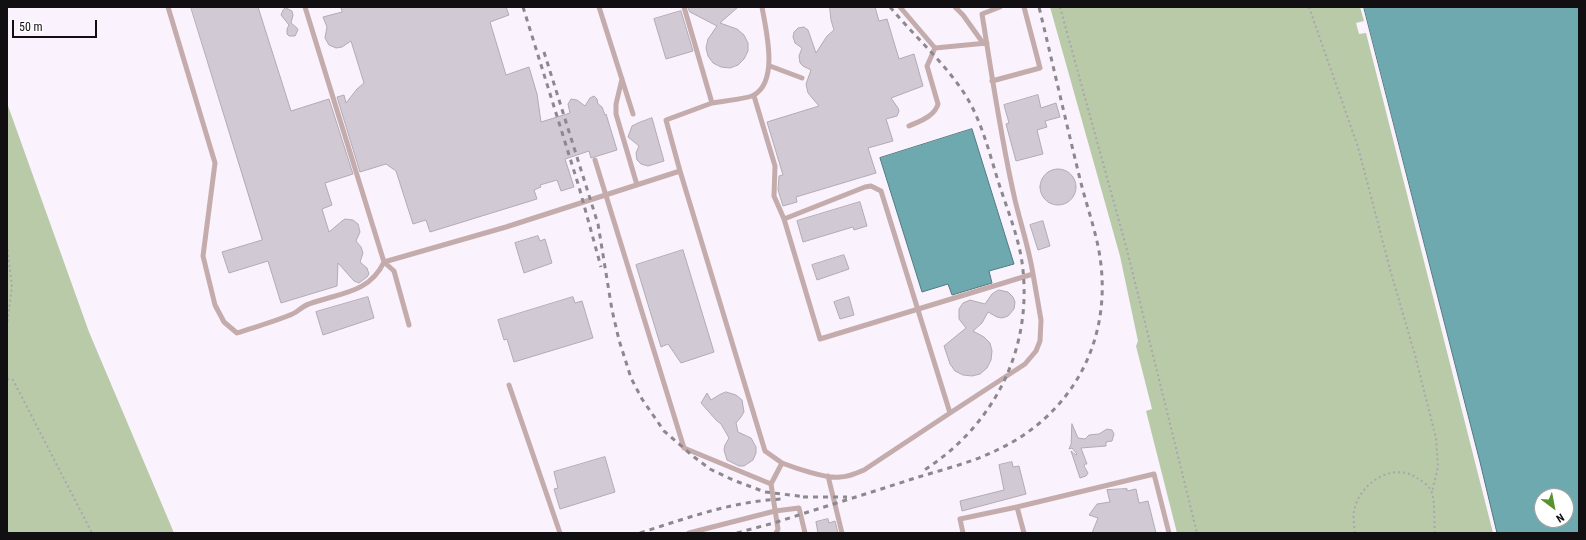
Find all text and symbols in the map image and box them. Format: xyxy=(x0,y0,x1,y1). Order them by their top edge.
scale bar xyxy=(14,12,99,38)
text: 50 m xyxy=(19,20,43,34)
north arrow xyxy=(1534,488,1574,528)
text: N xyxy=(1554,510,1566,525)

